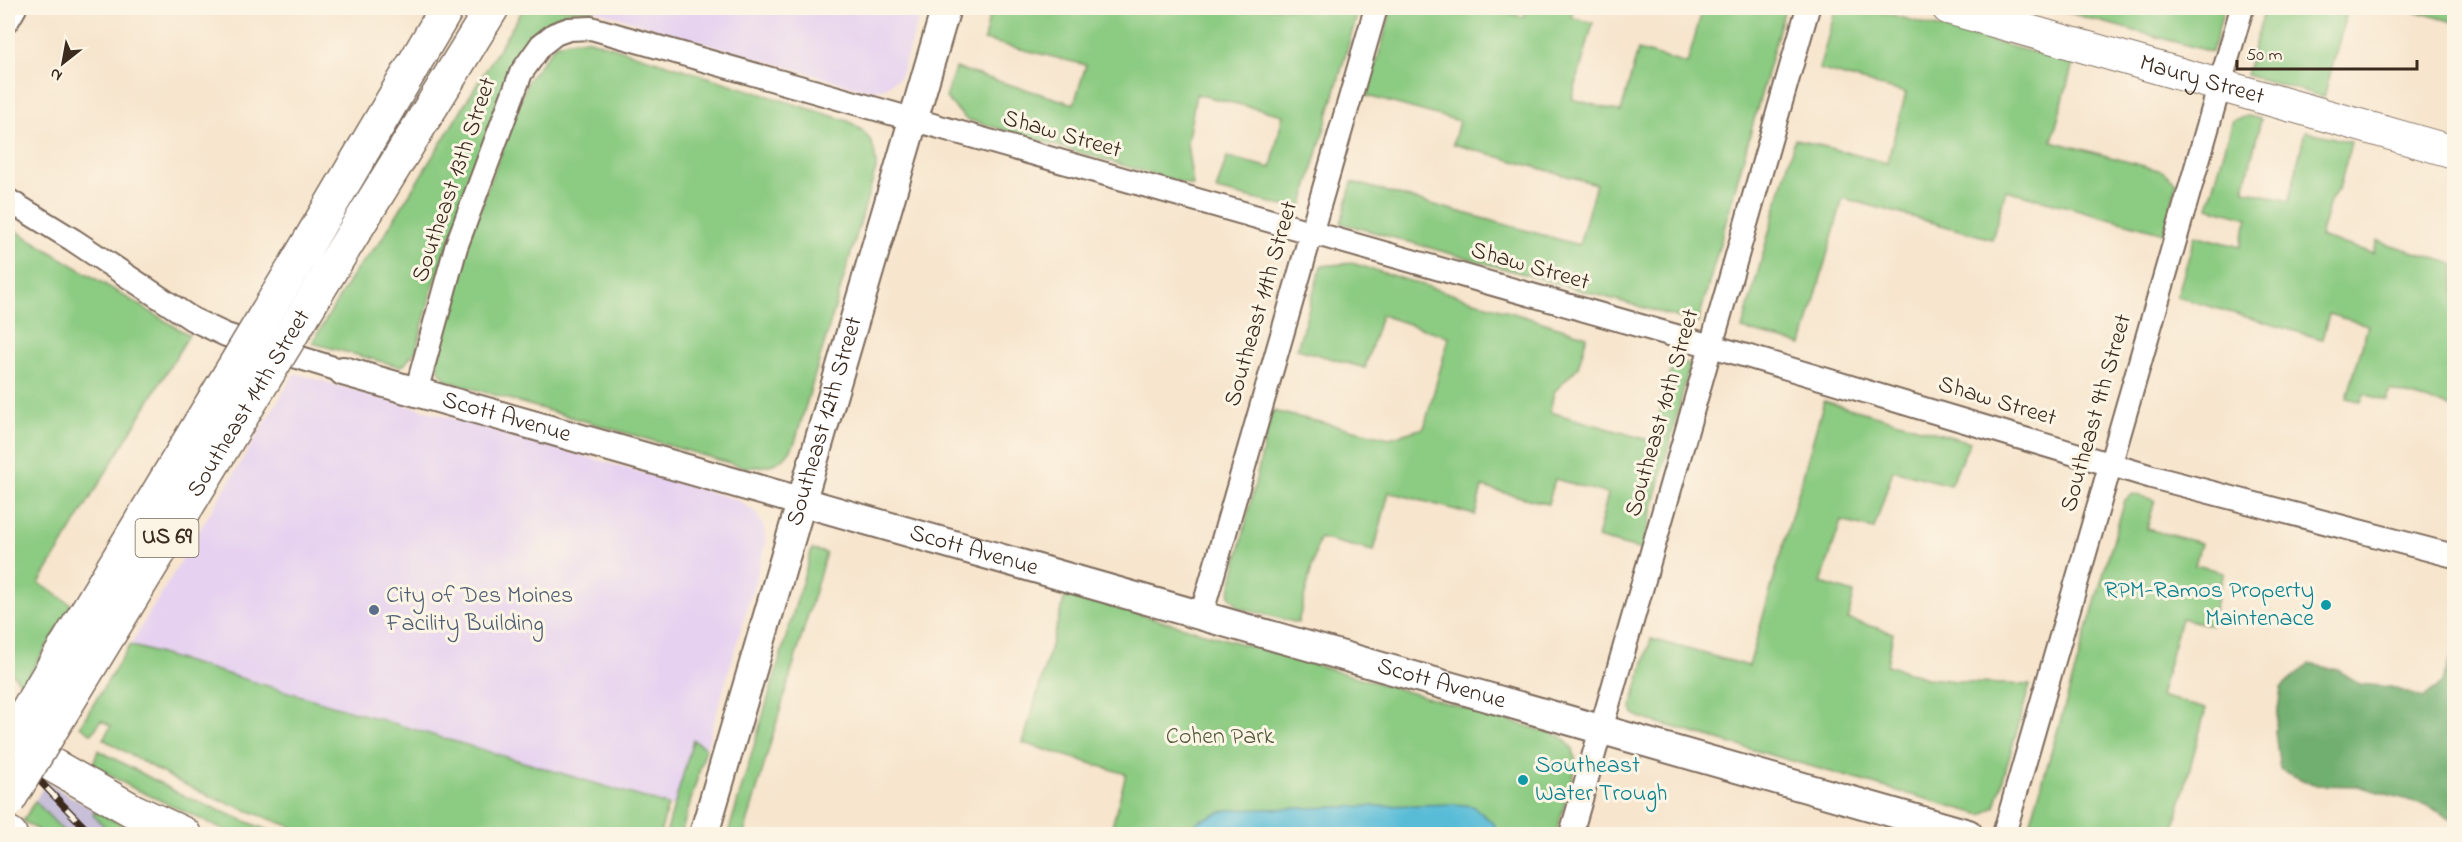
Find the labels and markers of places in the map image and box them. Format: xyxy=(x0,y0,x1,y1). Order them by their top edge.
place label: RPM-Ramos Property Maintenace xyxy=(2104,574,2314,637)
place label: City of Des Moines Facility Building xyxy=(385,579,573,643)
marker: RPM-Ramos Property Maintenace xyxy=(2319,598,2333,612)
marker: City of Des Moines Facility Building xyxy=(367,603,381,617)
place label: Southeast Water Trough xyxy=(1535,749,1667,812)
marker: Southeast Water Trough xyxy=(1516,773,1530,787)

